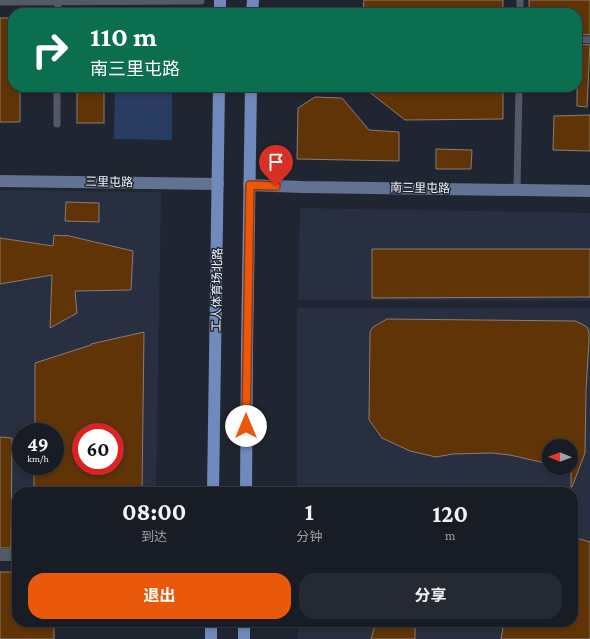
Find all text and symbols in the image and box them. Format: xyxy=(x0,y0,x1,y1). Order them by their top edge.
text: 110 m xyxy=(90,21,157,52)
icon: right xyxy=(24,24,76,76)
text: 南三里屯路 xyxy=(90,59,180,79)
pin xyxy=(259,145,293,186)
icon: arrive xyxy=(265,151,287,173)
street label: 三里屯路 xyxy=(85,175,133,189)
street label: 南三里屯路 xyxy=(390,180,450,196)
street label: 工人体育场北路 xyxy=(209,248,225,332)
position arrow xyxy=(225,405,267,447)
speed limit sign: 60 xyxy=(72,423,124,475)
text: 49 xyxy=(27,433,49,455)
north arrow xyxy=(542,439,578,475)
map controls xyxy=(542,439,578,475)
text: km/h xyxy=(27,453,49,464)
text: 08:00 xyxy=(122,498,186,525)
text: 1 xyxy=(305,498,314,525)
text: 120 xyxy=(432,500,468,527)
text: m xyxy=(445,528,455,543)
text: 到达 xyxy=(141,529,167,544)
text: 分钟 xyxy=(296,529,322,544)
button: 退出 xyxy=(28,573,291,619)
button: 分享 xyxy=(299,573,562,619)

